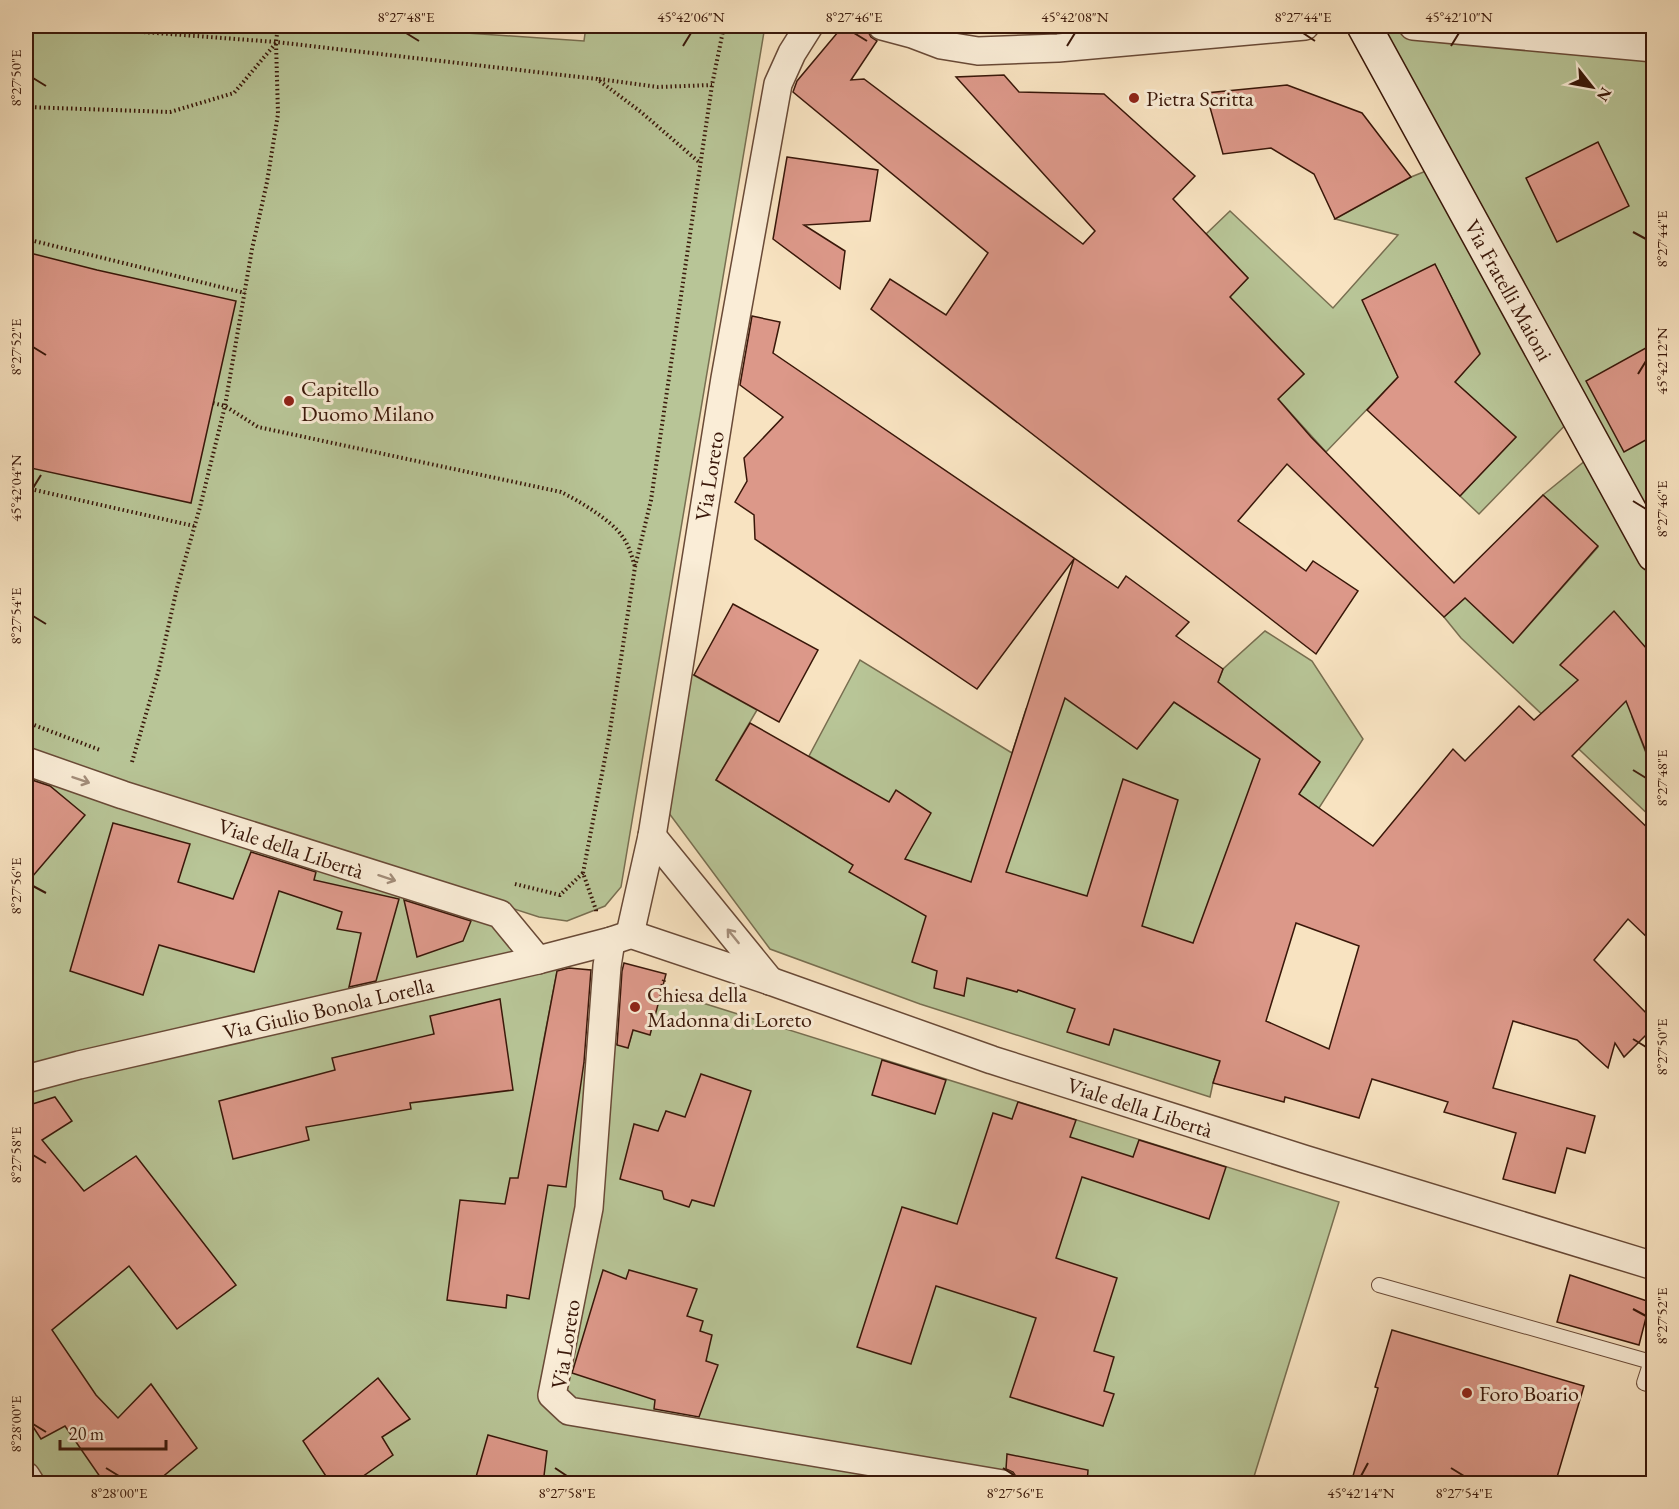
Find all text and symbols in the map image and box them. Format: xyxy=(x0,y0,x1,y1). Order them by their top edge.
text: 8°27'48"E xyxy=(378,7,435,26)
text: 45°42'06"N xyxy=(657,7,725,26)
text: 8°27'46"E xyxy=(826,7,883,26)
text: 45°42'08"N xyxy=(1041,7,1109,26)
text: 8°27'44"E xyxy=(1275,7,1332,26)
text: 45°42'10"N xyxy=(1425,7,1493,26)
text: 8°27'50"E xyxy=(6,49,25,106)
north arrow xyxy=(1562,57,1622,117)
place label: Pietra Scritta xyxy=(1146,84,1254,113)
text: N xyxy=(1592,84,1617,105)
marker: Pietra Scritta xyxy=(1127,91,1141,105)
text: 8°27'44"E xyxy=(1652,210,1671,267)
street label: Via Fratelli Maioni xyxy=(1458,214,1559,366)
text: 8°27'52"E xyxy=(6,318,25,375)
text: 45°42'12"N xyxy=(1652,327,1671,395)
place label: Capitello Duomo Milano xyxy=(301,374,434,428)
marker: Capitello Duomo Milano xyxy=(282,394,296,408)
street label: Via Loreto xyxy=(688,429,731,523)
text: 45°42'04"N xyxy=(6,454,25,522)
text: 8°27'46"E xyxy=(1652,480,1671,537)
text: 8°27'54"E xyxy=(6,587,25,644)
text: 8°27'48"E xyxy=(1652,749,1671,806)
one-way arrow xyxy=(71,776,90,787)
street label: Viale della Libertà xyxy=(214,811,368,886)
text: 8°27'56"E xyxy=(6,857,25,914)
one-way arrow xyxy=(377,873,396,884)
one-way arrow xyxy=(726,929,740,944)
street label: Via Giulio Bonola Lorella xyxy=(220,970,436,1047)
place label: Chiesa della Madonna di Loreto xyxy=(647,980,812,1034)
marker: Chiesa della Madonna di Loreto xyxy=(628,1000,642,1014)
text: 8°27'50"E xyxy=(1652,1018,1671,1075)
street label: Viale della Libertà xyxy=(1063,1070,1217,1145)
text: 8°27'58"E xyxy=(6,1126,25,1183)
text: 8°27'52"E xyxy=(1652,1287,1671,1344)
street label: Via Loreto xyxy=(544,1297,587,1391)
place label: Foro Boario xyxy=(1479,1379,1579,1408)
marker: Foro Boario xyxy=(1460,1386,1474,1400)
text: 8°28'00"E xyxy=(6,1395,25,1452)
scale bar xyxy=(60,1413,166,1451)
text: 20 m xyxy=(69,1422,104,1445)
text: 8°28'00"E xyxy=(91,1483,148,1502)
text: 8°27'58"E xyxy=(539,1483,596,1502)
text: 8°27'56"E xyxy=(987,1483,1044,1502)
text: 45°42'14"N xyxy=(1327,1483,1395,1502)
text: 8°27'54"E xyxy=(1436,1483,1493,1502)

